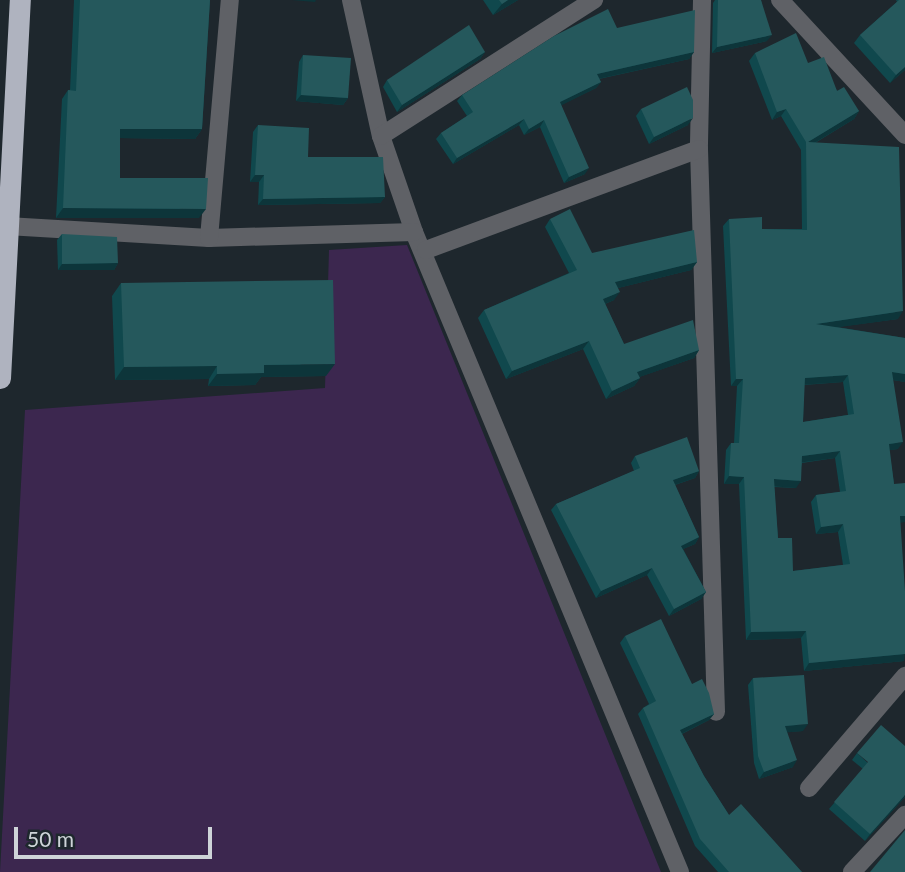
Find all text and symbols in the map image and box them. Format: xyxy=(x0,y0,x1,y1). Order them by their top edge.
scale bar xyxy=(18,812,215,856)
text: 50 m xyxy=(27,826,74,851)

